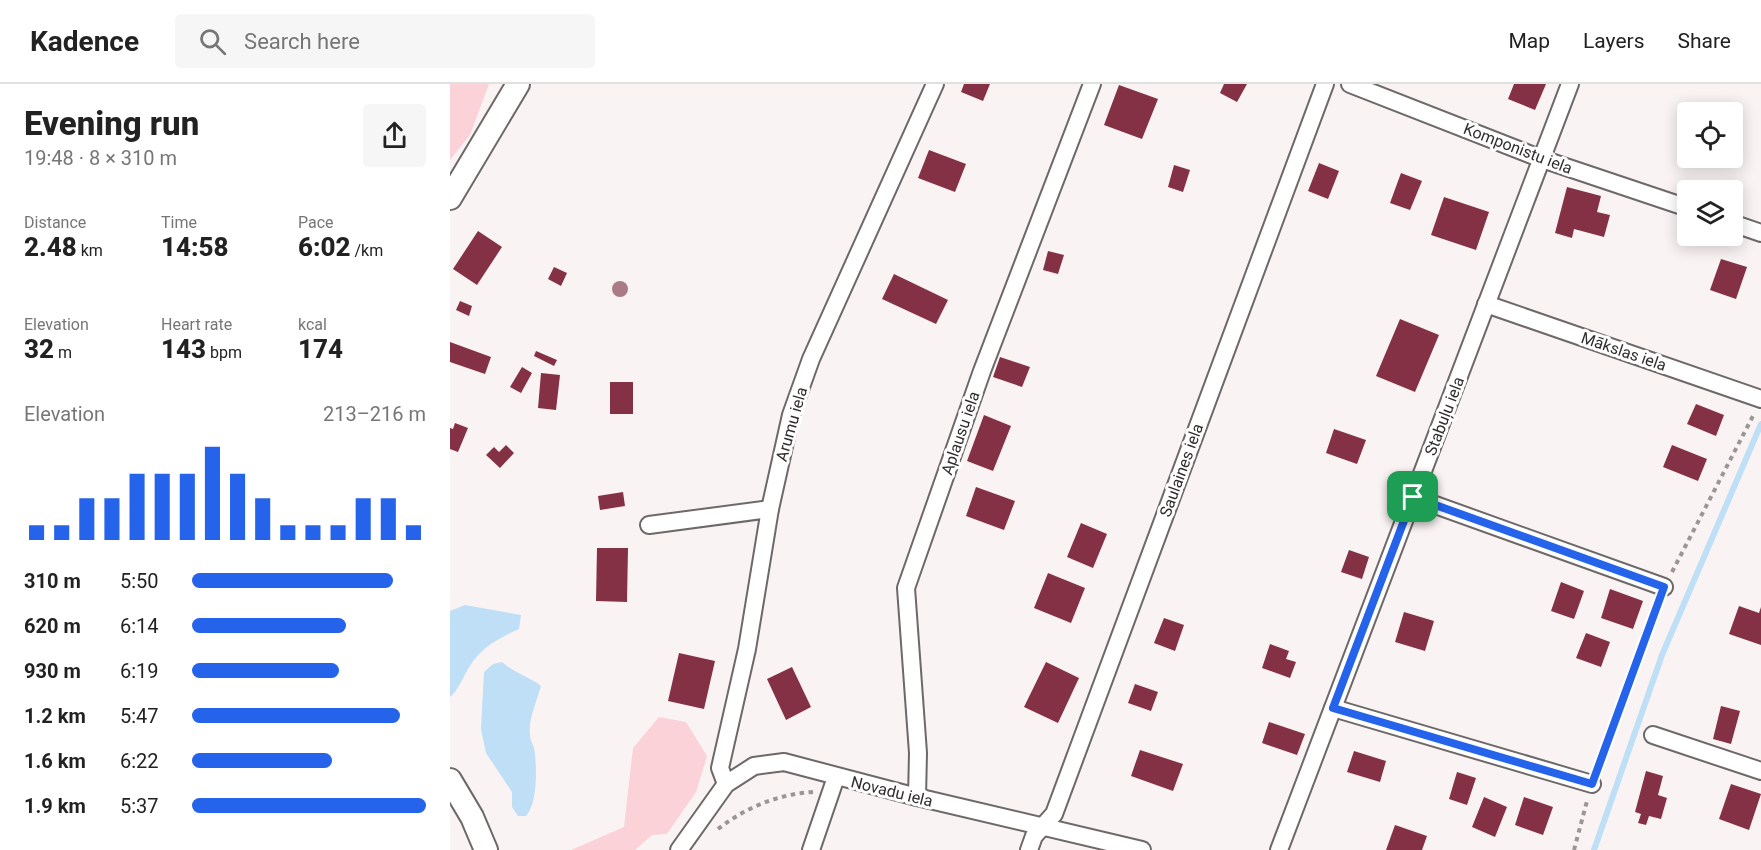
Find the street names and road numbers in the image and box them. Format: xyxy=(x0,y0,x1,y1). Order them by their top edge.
street label: Komponistu iela xyxy=(1461,119,1575,178)
street label: Mākslas iela xyxy=(1579,328,1669,375)
street label: Stabuļu iela xyxy=(1421,374,1469,459)
street label: Arumu iela xyxy=(772,385,811,464)
street label: Aplausu iela xyxy=(937,389,984,477)
street label: Saulaines iela xyxy=(1156,421,1207,519)
street label: Novadu iela xyxy=(849,772,935,811)

